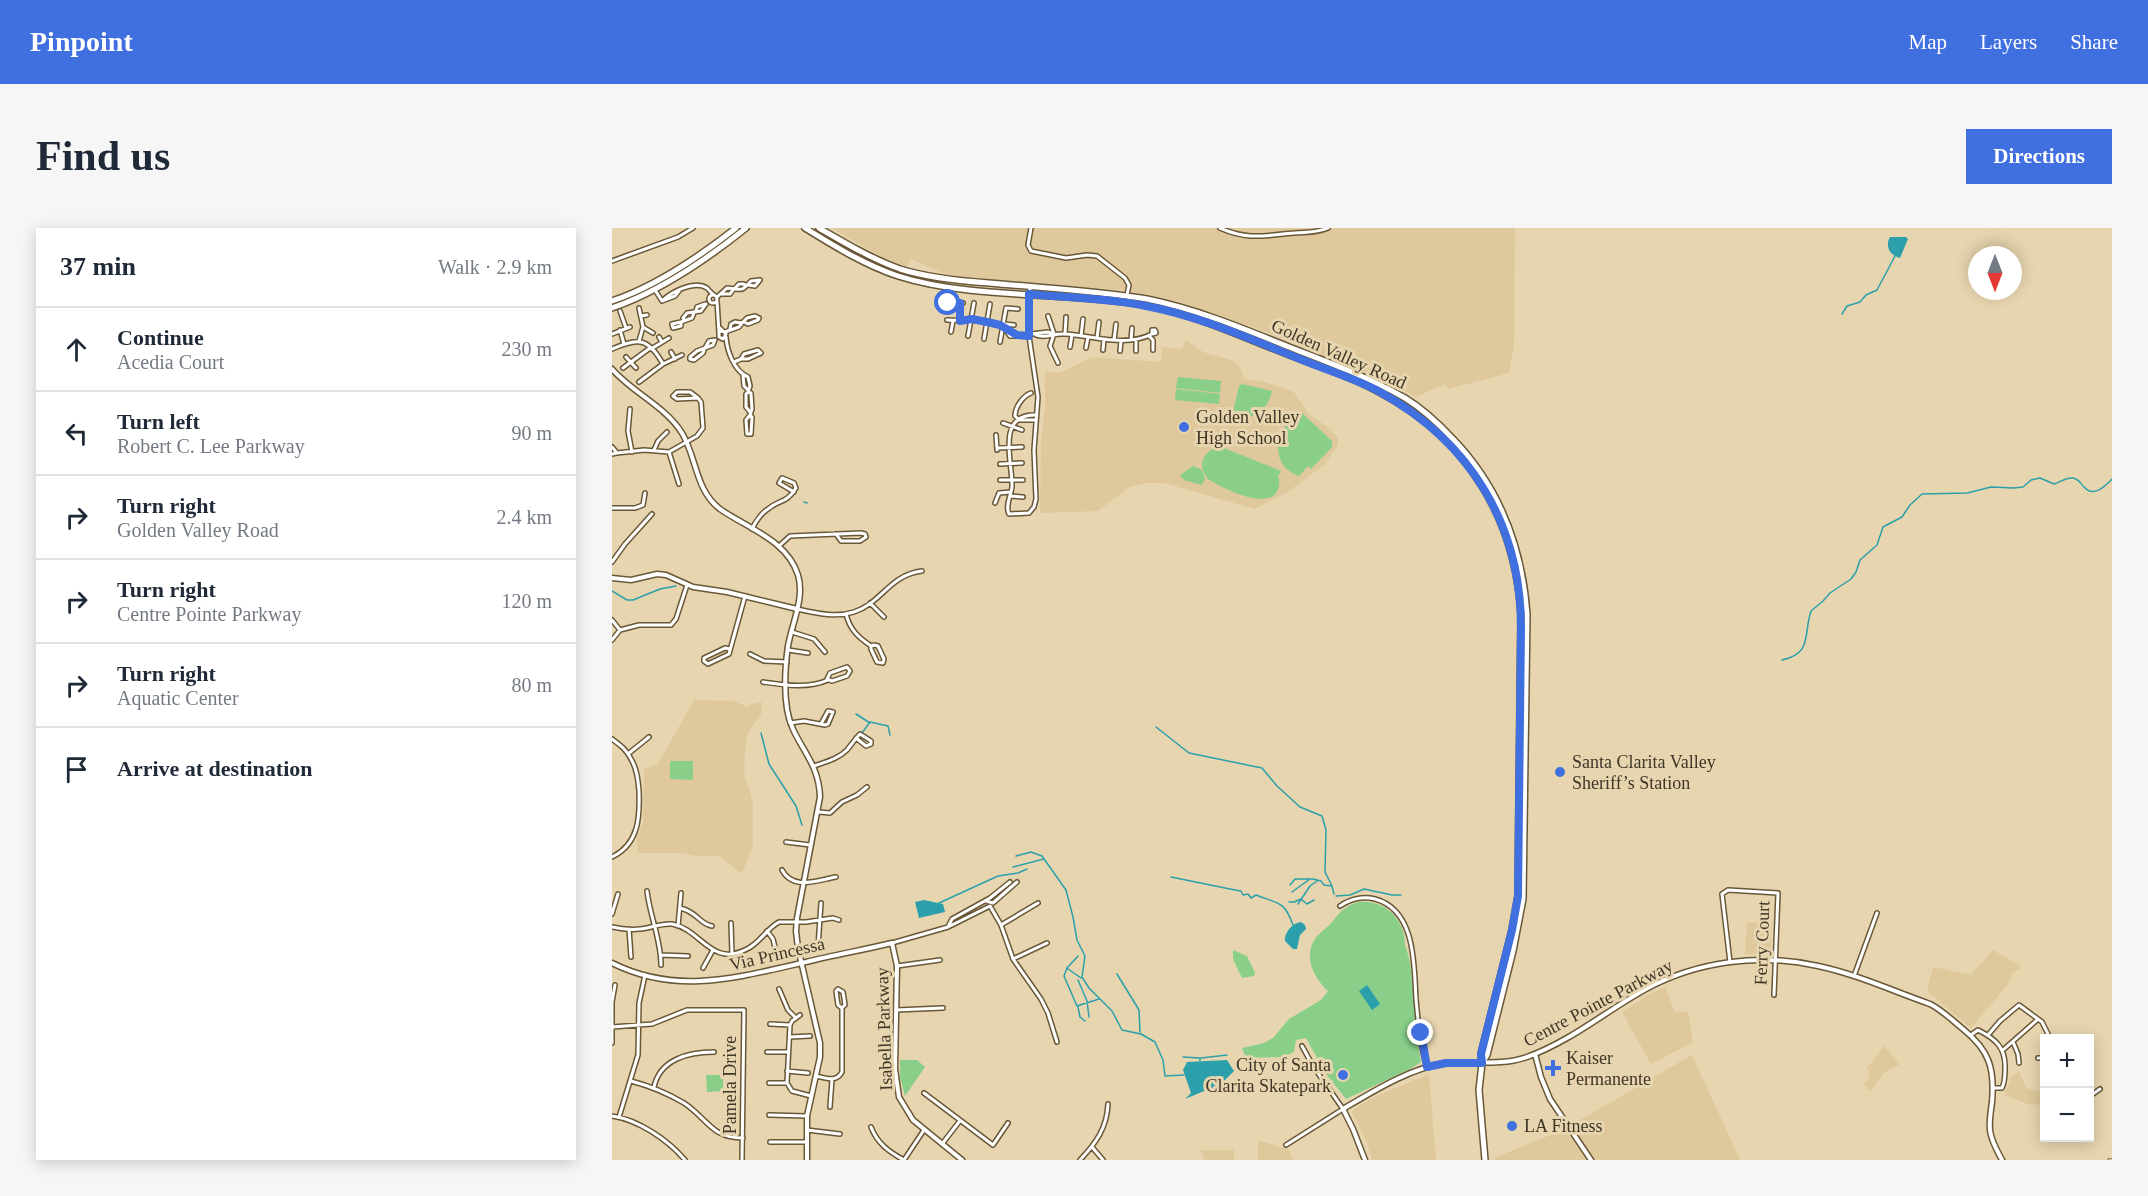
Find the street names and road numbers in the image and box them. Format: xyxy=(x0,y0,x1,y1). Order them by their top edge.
street label: Golden Valley Road xyxy=(1268,315,1410,393)
street label: Ferry Court xyxy=(1751,900,1773,986)
street label: Via Princessa xyxy=(727,933,827,975)
street label: Centre Pointe Parkway xyxy=(1520,955,1676,1051)
street label: Isabella Parkway xyxy=(872,967,896,1091)
street label: Pamela Drive xyxy=(720,1036,740,1134)

